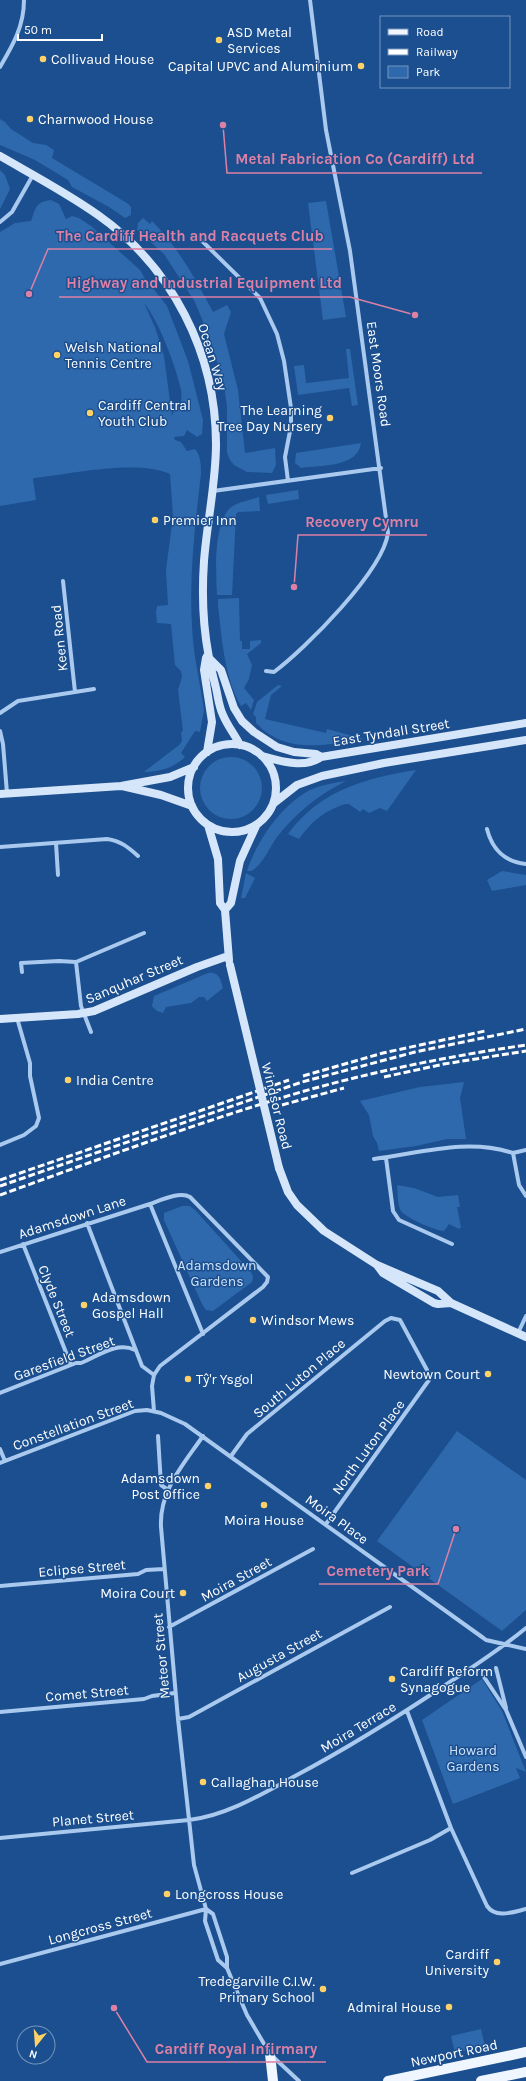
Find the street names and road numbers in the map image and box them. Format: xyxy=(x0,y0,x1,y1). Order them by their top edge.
street label: East Moors Road xyxy=(363,320,394,428)
street label: Ocean Way xyxy=(194,322,231,393)
street label: Keen Road xyxy=(48,604,71,672)
street label: East Tyndall Street xyxy=(331,715,451,750)
street label: Sanquhar Street xyxy=(83,951,186,1008)
street label: Windsor Road xyxy=(257,1061,296,1151)
street label: Adamsdown Lane xyxy=(16,1192,128,1243)
street label: Clyde Street xyxy=(34,1263,79,1340)
street label: Garesfield Street xyxy=(11,1332,117,1385)
street label: South Luton Place xyxy=(250,1335,349,1422)
street label: Constellation Street xyxy=(10,1395,136,1454)
street label: North Luton Place xyxy=(328,1397,408,1498)
street label: Moira Place xyxy=(302,1491,371,1548)
street label: Moira Street xyxy=(198,1553,275,1606)
street label: Eclipse Street xyxy=(38,1556,126,1581)
street label: Meteor Street xyxy=(149,1612,174,1700)
street label: Augusta Street xyxy=(234,1625,325,1686)
street label: Comet Street xyxy=(45,1681,129,1706)
street label: Moira Terrace xyxy=(317,1698,399,1757)
street label: Planet Street xyxy=(51,1806,135,1831)
street label: Longcross Street xyxy=(46,1904,154,1949)
street label: Newport Road xyxy=(409,2036,499,2071)

